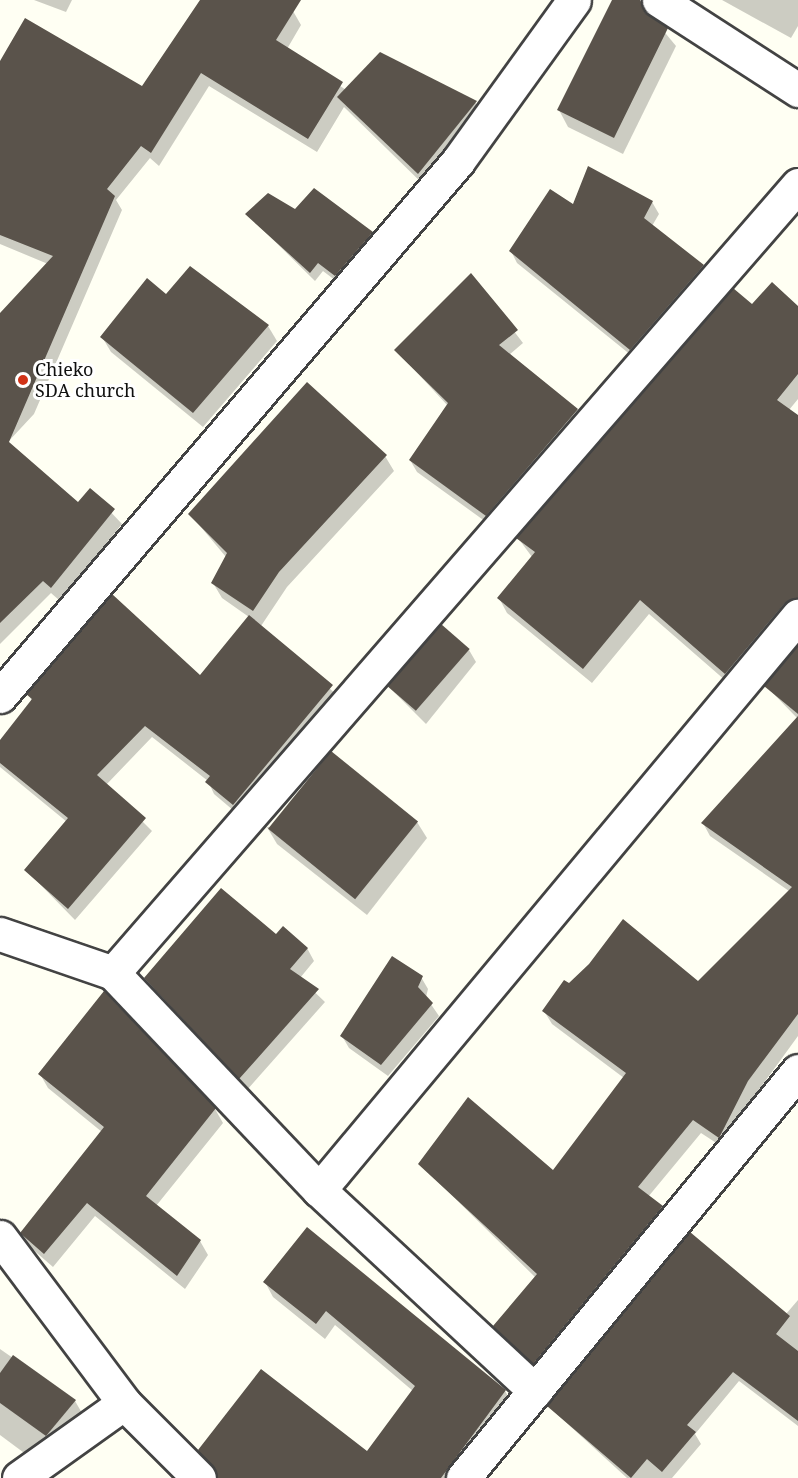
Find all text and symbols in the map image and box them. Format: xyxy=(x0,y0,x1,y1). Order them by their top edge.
place label: Chieko SDA church xyxy=(35,359,135,401)
marker: Chieko SDA church xyxy=(16,373,30,387)

